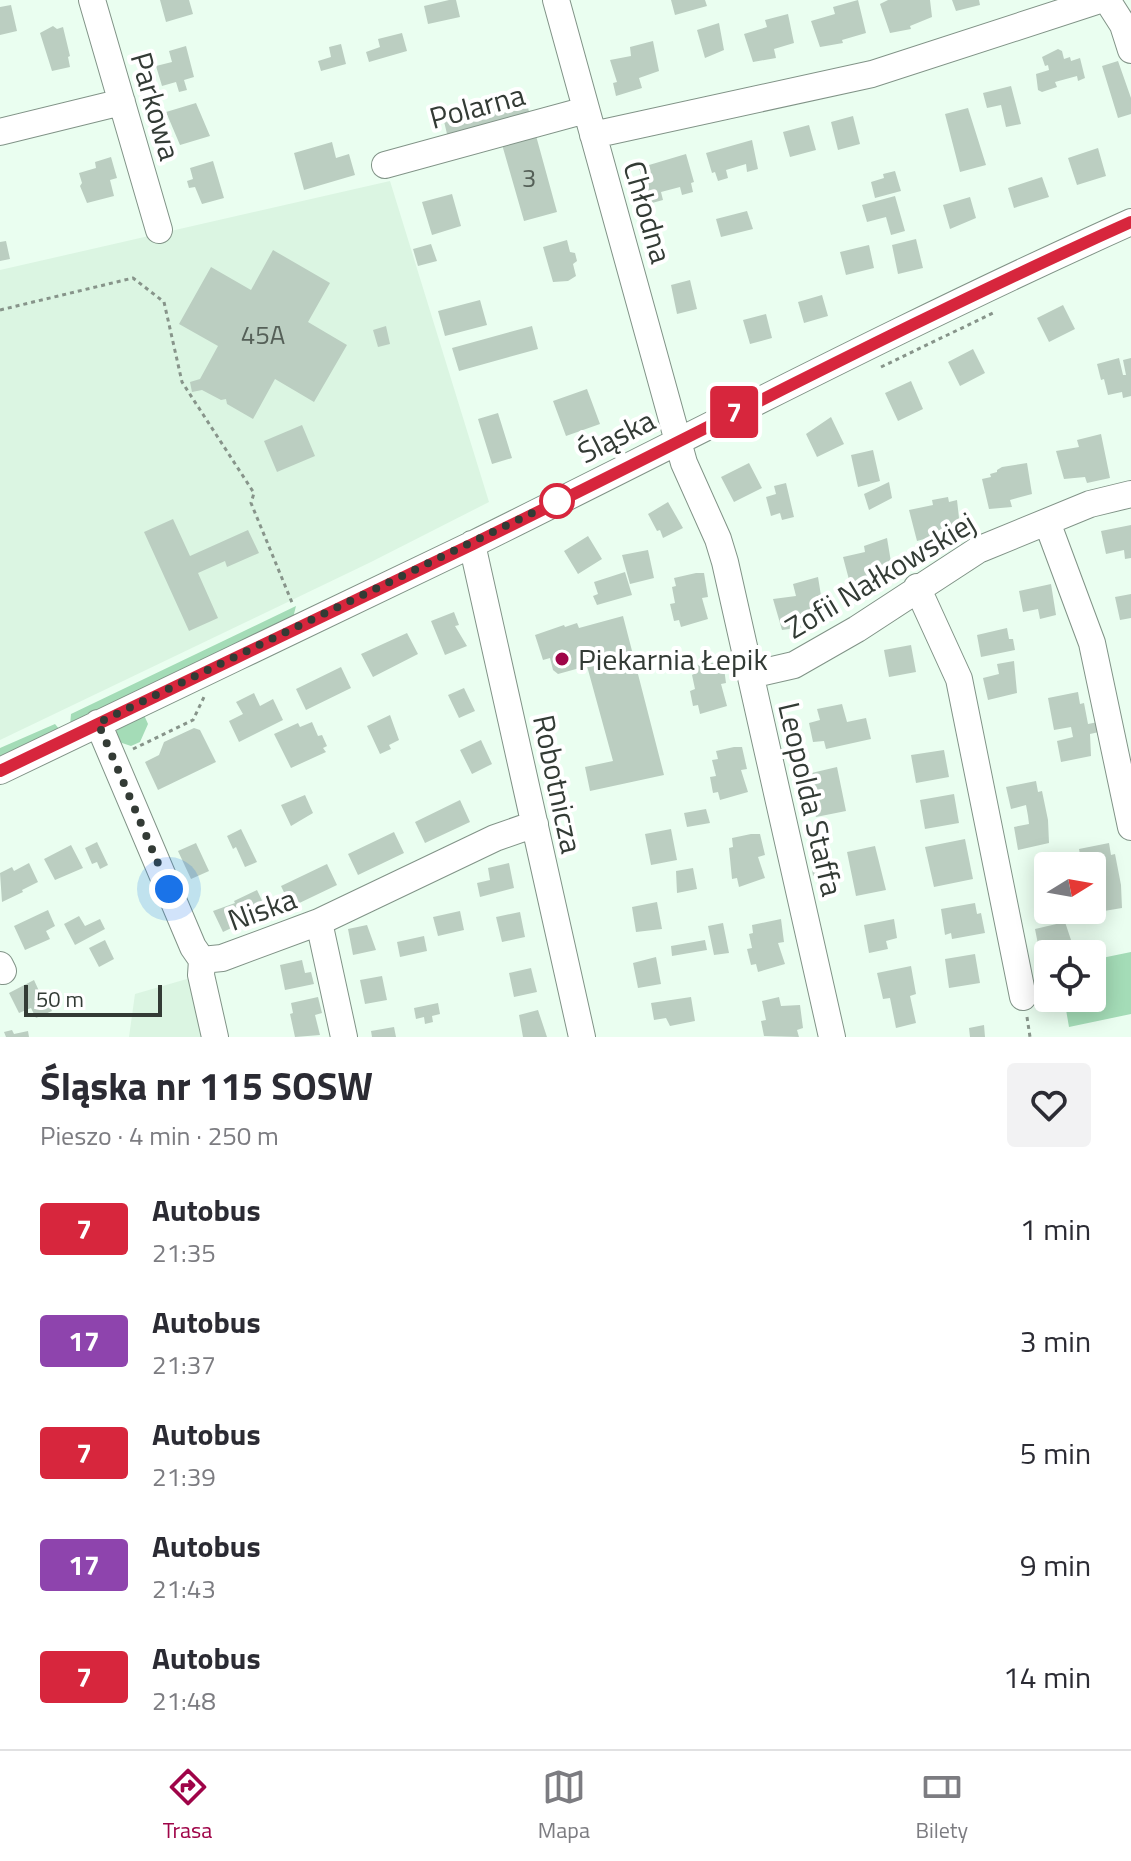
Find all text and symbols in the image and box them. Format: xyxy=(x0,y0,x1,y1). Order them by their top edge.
street label: Parkowa xyxy=(119,47,193,165)
street label: Polarna xyxy=(424,71,530,141)
street label: Chłodna xyxy=(611,155,685,269)
house number: 3 xyxy=(522,158,536,197)
house number: 45A xyxy=(241,315,285,354)
line badge: 7 xyxy=(708,386,760,438)
text: 7 xyxy=(726,390,742,433)
street label: Śląska xyxy=(569,397,663,475)
unlabelled marker xyxy=(540,484,574,518)
street label: Zofii Nałkowskiej xyxy=(776,500,984,650)
place label: Piekarnia Łepik xyxy=(578,636,768,682)
marker: Piekarnia Łepik xyxy=(553,650,571,668)
street label: Leopolda Staffa xyxy=(766,697,856,901)
street label: Robotnicza xyxy=(521,710,595,858)
north arrow xyxy=(1034,852,1106,924)
map controls xyxy=(1034,852,1106,1012)
your location xyxy=(149,869,189,909)
street label: Niska xyxy=(221,875,303,943)
button: locate xyxy=(1034,940,1106,1012)
scale bar xyxy=(24,981,162,1017)
text: 50 m xyxy=(36,982,84,1016)
text: Śląska nr 115 SOSW xyxy=(40,1057,373,1115)
button: heart xyxy=(1007,1063,1091,1147)
text: Pieszo · 4 min · 250 m xyxy=(40,1116,279,1155)
text: Autobus xyxy=(152,1187,261,1233)
text: 1 min xyxy=(1020,1206,1091,1252)
text: 7 xyxy=(76,1207,92,1250)
text: 21:35 xyxy=(152,1233,216,1272)
text: Autobus xyxy=(152,1299,261,1345)
text: 3 min xyxy=(1020,1318,1091,1364)
text: 17 xyxy=(68,1319,100,1362)
text: 21:37 xyxy=(152,1345,216,1384)
text: Autobus xyxy=(152,1411,261,1457)
text: 5 min xyxy=(1020,1430,1091,1476)
text: 7 xyxy=(76,1431,92,1474)
text: 21:39 xyxy=(152,1457,216,1496)
text: Autobus xyxy=(152,1523,261,1569)
text: 9 min xyxy=(1020,1542,1091,1588)
text: 17 xyxy=(68,1543,100,1586)
text: 21:43 xyxy=(152,1569,216,1608)
text: Autobus xyxy=(152,1635,261,1681)
text: 14 min xyxy=(1003,1654,1091,1700)
text: 7 xyxy=(76,1655,92,1698)
text: 21:48 xyxy=(152,1681,216,1720)
tab: Trasa xyxy=(163,1765,212,1847)
tab: Mapa xyxy=(538,1765,590,1847)
tab: Bilety xyxy=(915,1765,968,1847)

